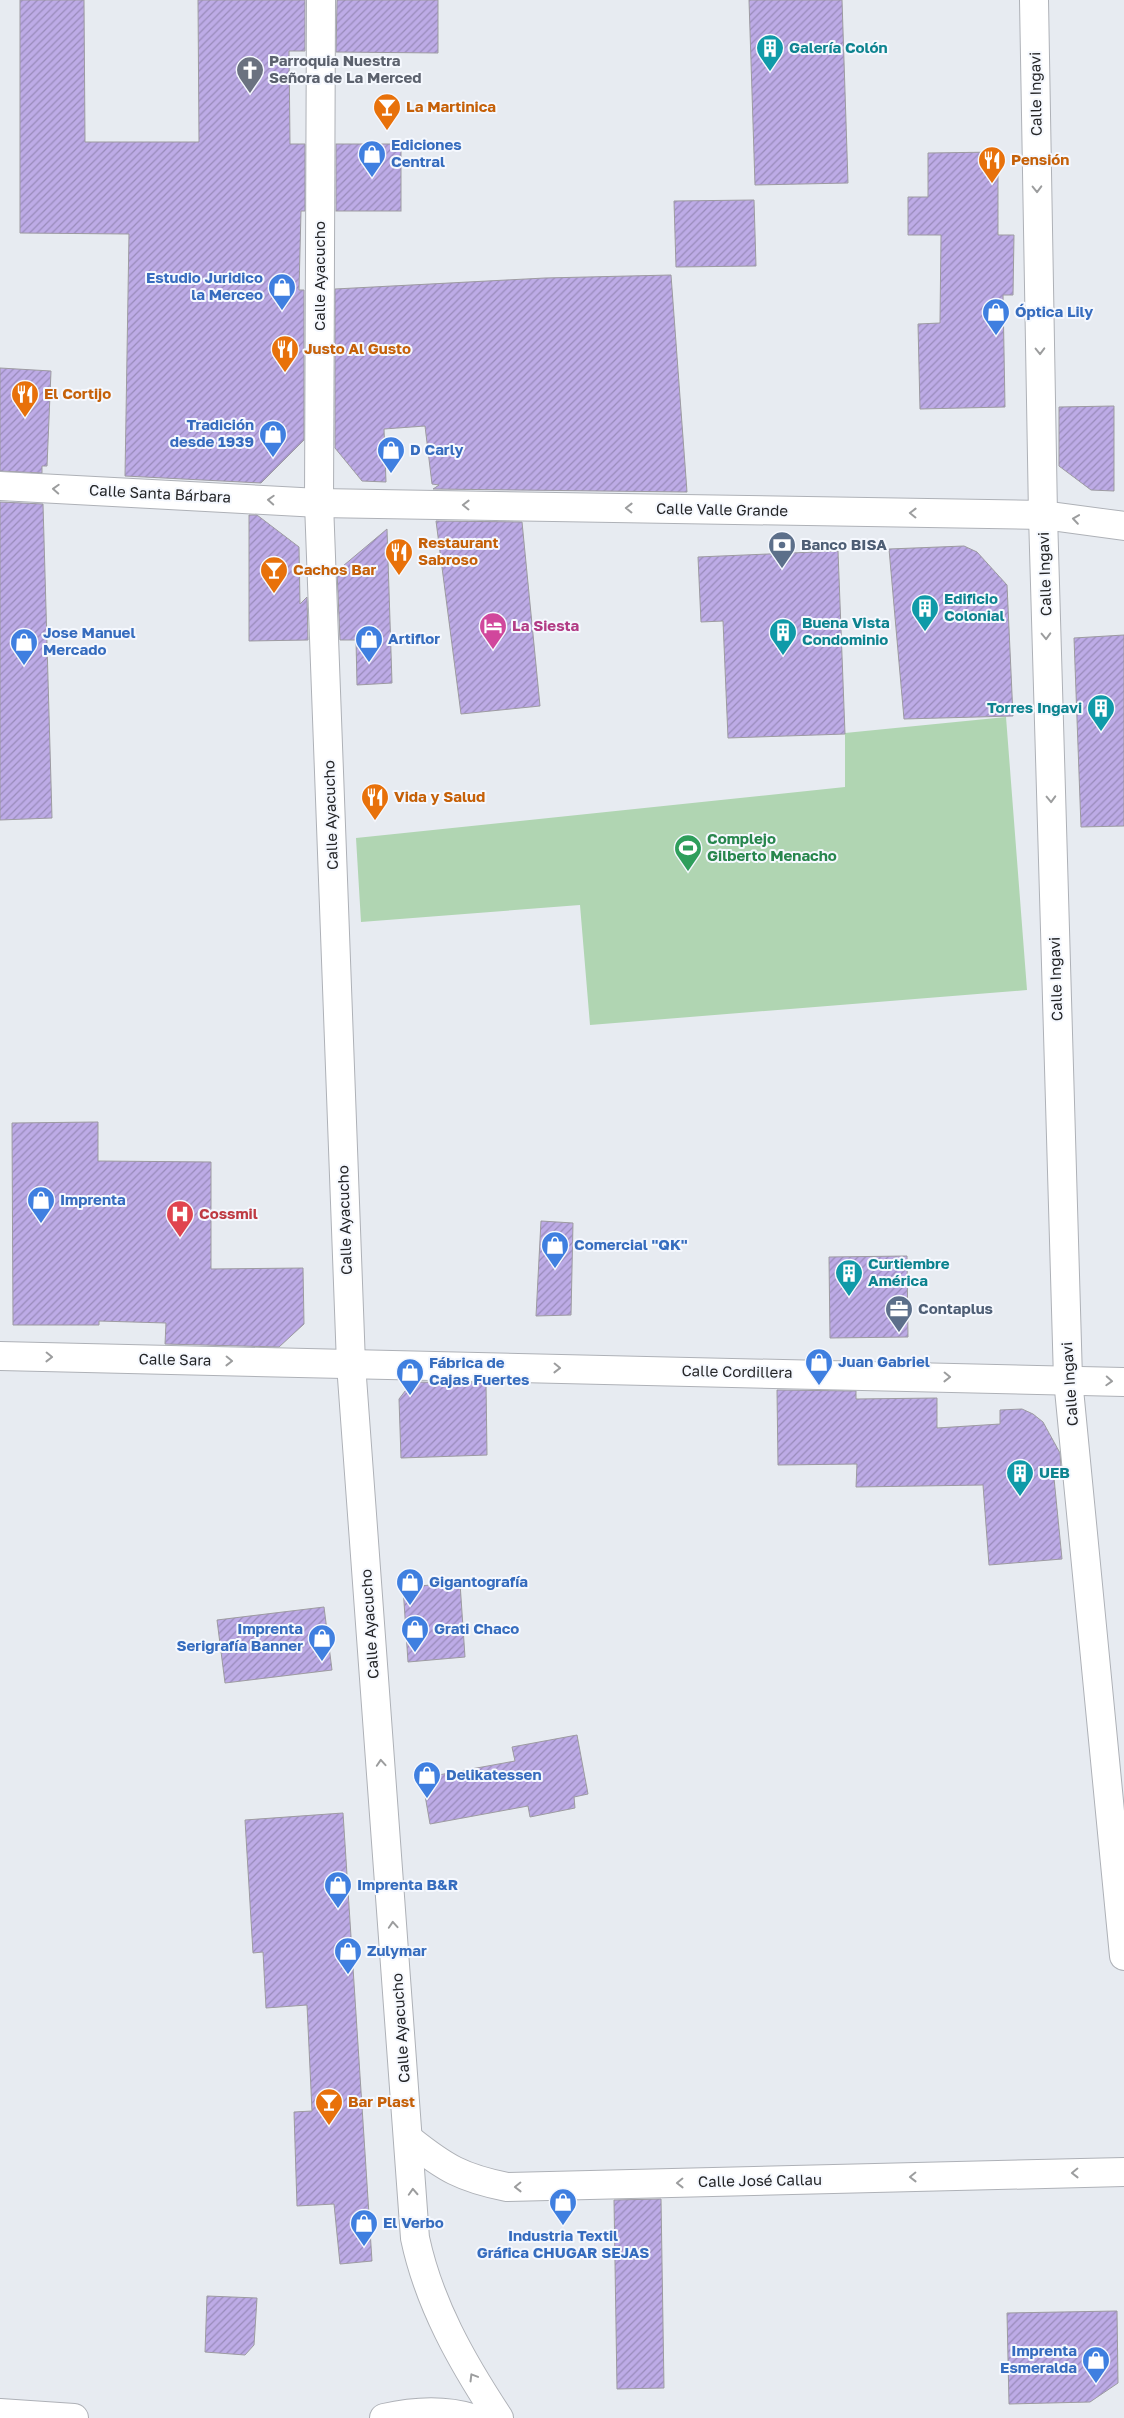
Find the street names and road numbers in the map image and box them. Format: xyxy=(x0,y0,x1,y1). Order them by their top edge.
street label: Calle Ingavi xyxy=(1025,52,1045,136)
street label: Calle Ayacucho xyxy=(310,221,328,331)
street label: Calle Santa Bárbara xyxy=(89,480,232,506)
street label: Calle Valle Grande xyxy=(656,499,788,519)
street label: Calle Ingavi xyxy=(1034,532,1054,616)
street label: Calle Ayacucho xyxy=(319,760,341,870)
street label: Calle Ingavi xyxy=(1045,937,1065,1021)
street label: Calle Ayacucho xyxy=(333,1165,355,1275)
street label: Calle Ingavi xyxy=(1057,1341,1081,1427)
street label: Calle Sara xyxy=(138,1349,212,1369)
street label: Calle Cordillera xyxy=(681,1361,793,1381)
street label: Calle Ayacucho xyxy=(356,1569,382,1679)
street label: Calle Ayacucho xyxy=(387,1973,413,2083)
street label: Calle José Callau xyxy=(698,2170,822,2190)

